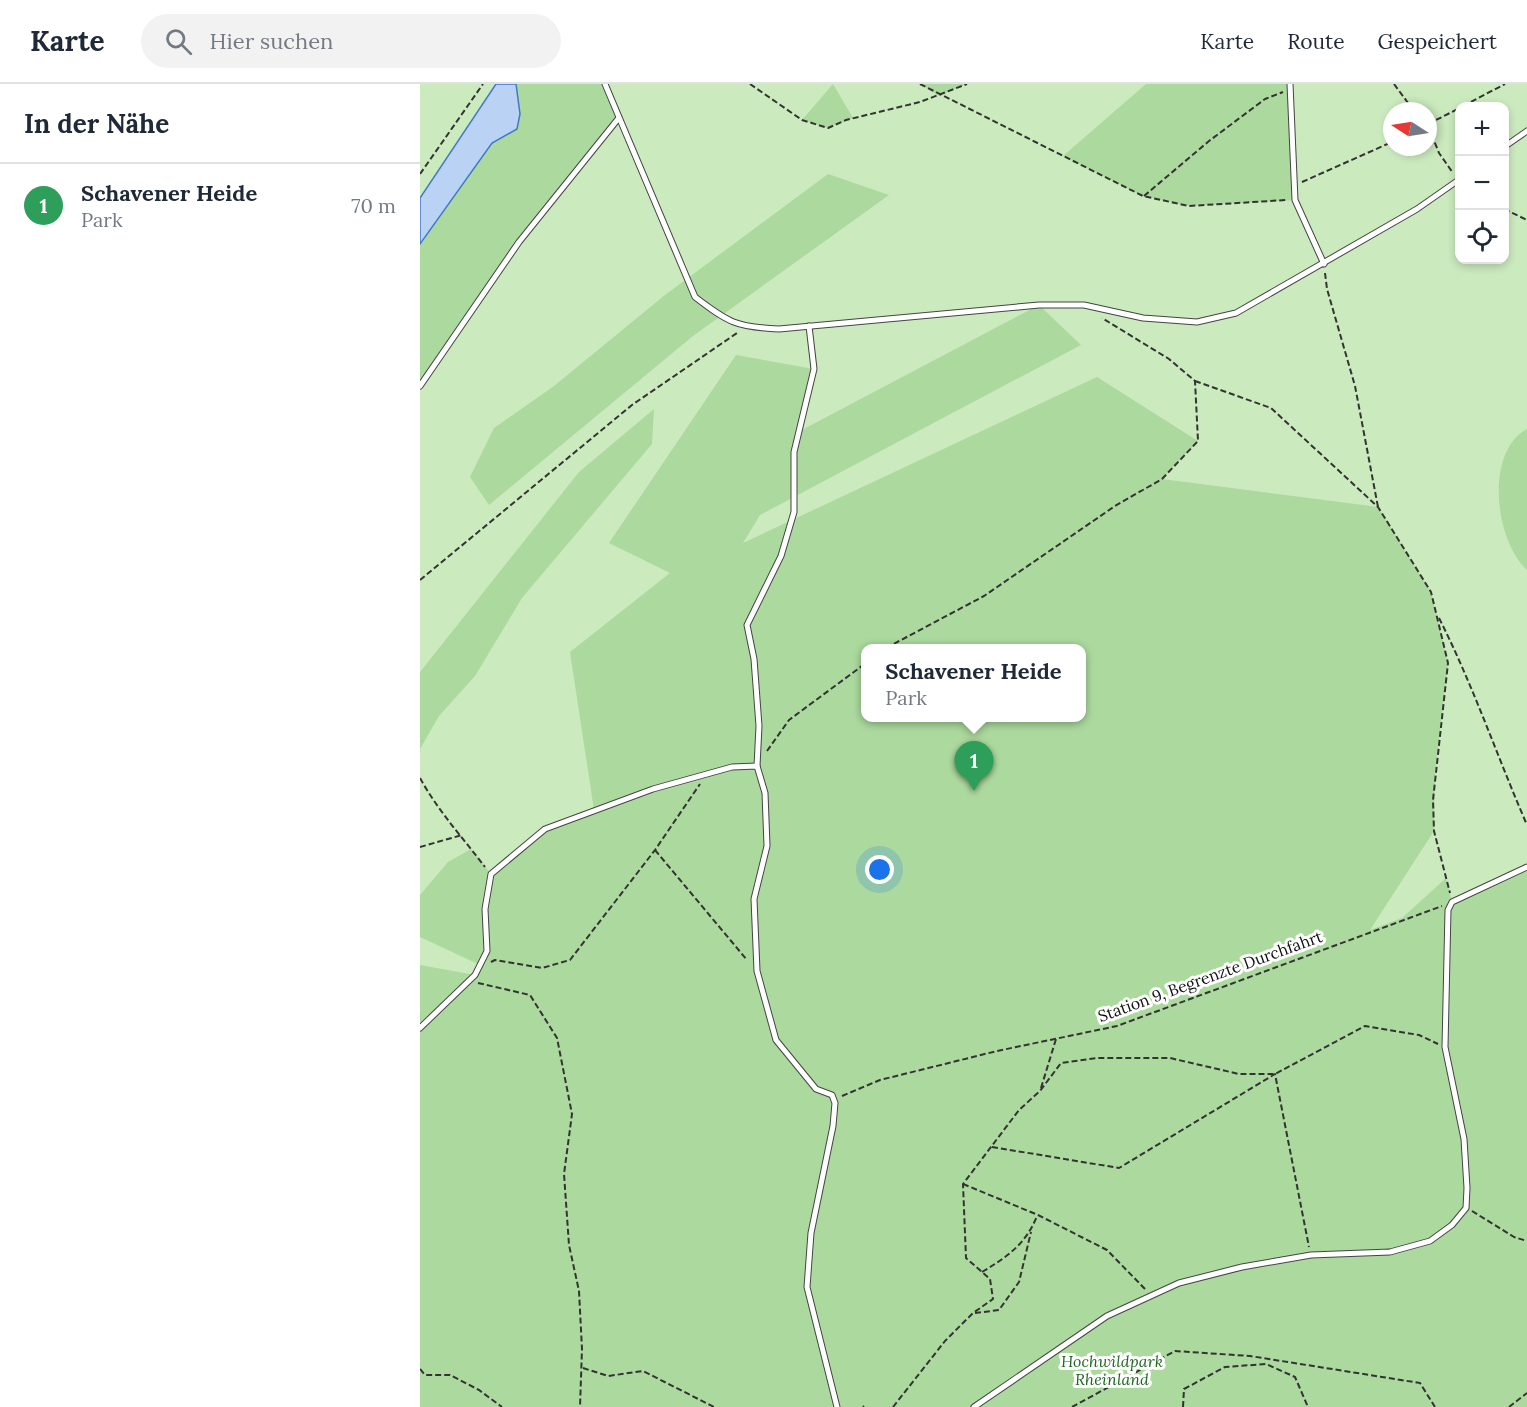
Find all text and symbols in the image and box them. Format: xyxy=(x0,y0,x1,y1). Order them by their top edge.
search box xyxy=(141,14,561,68)
text: Karte xyxy=(30,23,105,59)
icon: search xyxy=(162,25,195,58)
text: Hier suchen xyxy=(210,27,333,55)
text: Karte xyxy=(1200,28,1254,55)
text: Route xyxy=(1287,28,1345,55)
text: Gespeichert xyxy=(1378,28,1497,55)
north arrow xyxy=(1383,102,1437,156)
map controls xyxy=(1455,102,1509,264)
button: + xyxy=(1455,102,1509,156)
text: In der Nähe xyxy=(24,107,169,140)
button: − xyxy=(1455,156,1509,210)
text: Schavener Heide xyxy=(81,179,257,207)
text: 1 xyxy=(39,193,48,218)
text: 70 m xyxy=(351,193,396,218)
text: Park xyxy=(81,207,123,232)
button: locate xyxy=(1455,210,1509,264)
popup xyxy=(861,644,1086,722)
text: Schavener Heide xyxy=(885,657,1062,685)
text: Park xyxy=(885,685,927,710)
pin: 1 xyxy=(954,742,994,791)
your location xyxy=(865,855,894,884)
street label: Station 9, Begrenzte Durchfahrt xyxy=(1095,926,1326,1026)
park label: Hochwildpark Rheinland xyxy=(1061,1351,1163,1389)

